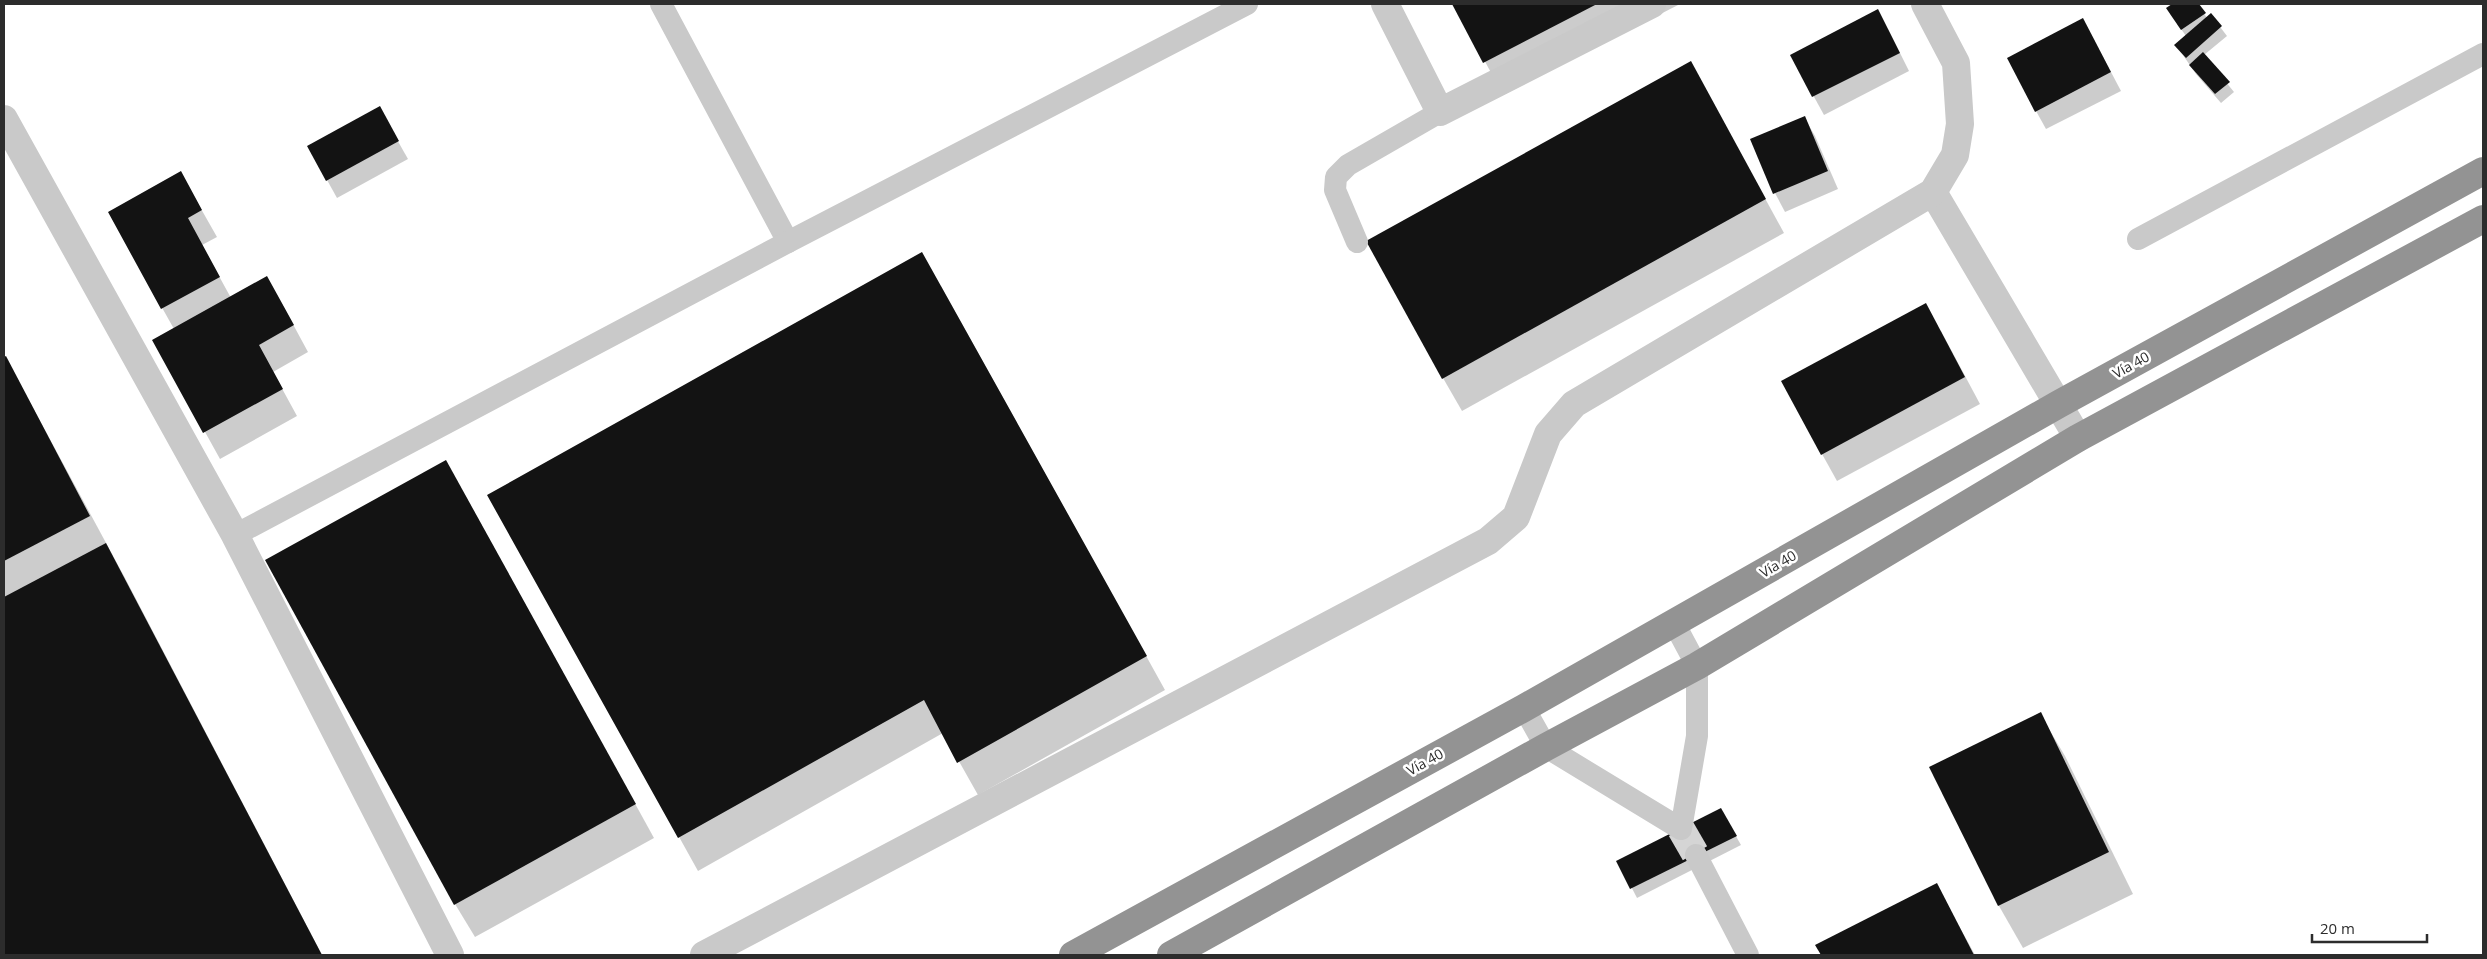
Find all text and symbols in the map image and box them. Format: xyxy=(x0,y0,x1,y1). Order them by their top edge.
street label: Vía 40 xyxy=(2109,347,2153,382)
street label: Vía 40 xyxy=(1756,546,1800,582)
street label: Vía 40 xyxy=(1403,744,1447,779)
scale bar xyxy=(2312,912,2427,944)
text: 20 m xyxy=(2320,918,2355,938)

